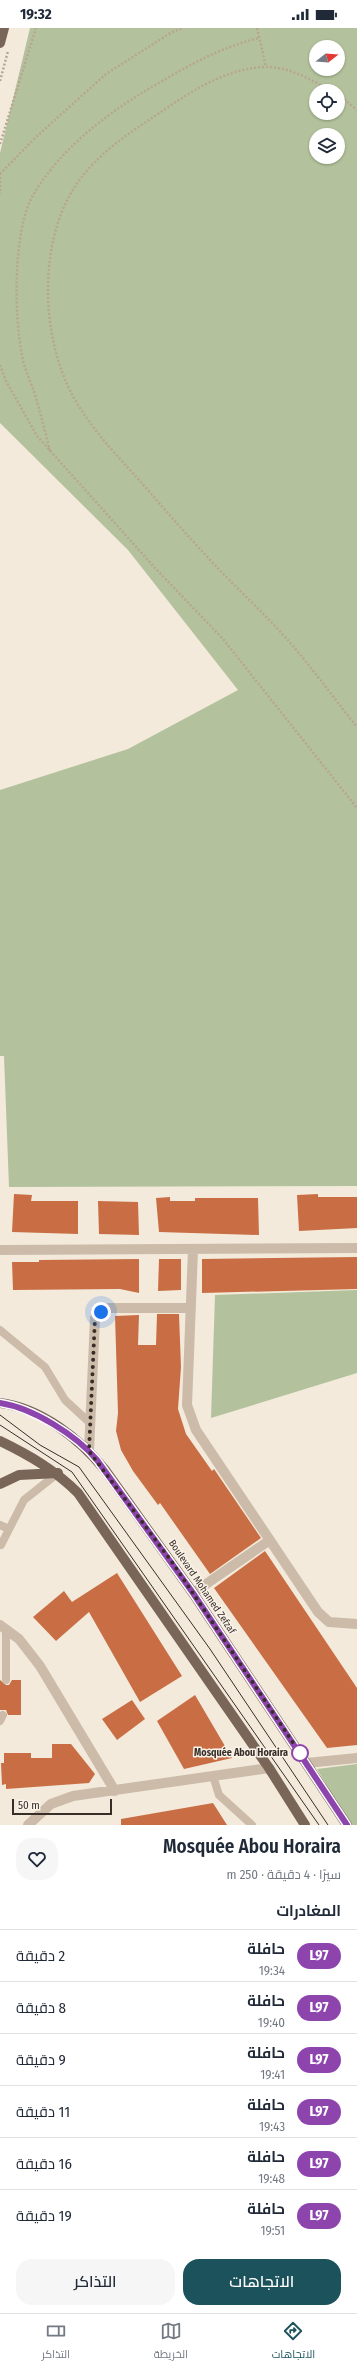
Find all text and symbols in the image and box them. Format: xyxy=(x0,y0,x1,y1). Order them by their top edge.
text: 19:32 xyxy=(20,5,52,23)
north arrow xyxy=(309,40,345,76)
map controls xyxy=(309,40,345,164)
button: locate xyxy=(309,84,345,120)
button: layers xyxy=(309,128,345,164)
your location xyxy=(91,1302,111,1322)
street label: Boulevard Mohamed Zefzaf xyxy=(166,1538,238,1637)
marker: Mosquée Abou Horaira xyxy=(291,1744,309,1762)
place label: Mosquée Abou Horaira xyxy=(194,1746,288,1759)
scale bar xyxy=(12,1797,112,1816)
text: 50 m xyxy=(18,1799,40,1812)
text: Mosquée Abou Horaira xyxy=(163,1835,341,1858)
button: heart xyxy=(16,1838,58,1880)
text: سيرًا · 4 دقيقة · 250 m xyxy=(227,1867,341,1882)
text: المغادرات xyxy=(276,1902,341,1920)
text: حافلة xyxy=(247,1940,285,1958)
text: 2 دقيقة xyxy=(16,1947,65,1965)
text: L97 xyxy=(310,1947,328,1964)
text: 19:34 xyxy=(259,1963,285,1978)
text: حافلة xyxy=(247,1992,285,2010)
text: 8 دقيقة xyxy=(16,1999,66,2017)
text: L97 xyxy=(310,1999,328,2016)
text: 19:40 xyxy=(258,2015,285,2030)
text: حافلة xyxy=(247,2044,285,2062)
text: 9 دقيقة xyxy=(16,2051,66,2069)
text: L97 xyxy=(310,2051,328,2068)
text: 19:41 xyxy=(260,2067,285,2082)
text: حافلة xyxy=(247,2096,285,2114)
text: 11 دقيقة xyxy=(16,2103,70,2121)
text: L97 xyxy=(310,2103,328,2120)
text: 19:43 xyxy=(259,2119,285,2134)
text: حافلة xyxy=(247,2148,285,2166)
text: 16 دقيقة xyxy=(16,2155,72,2173)
text: L97 xyxy=(310,2155,328,2172)
text: 19:48 xyxy=(258,2171,285,2186)
text: حافلة xyxy=(247,2200,285,2218)
text: 19 دقيقة xyxy=(16,2207,72,2225)
text: L97 xyxy=(310,2207,328,2224)
text: 19:51 xyxy=(260,2223,285,2238)
button: التذاكر xyxy=(16,2259,175,2305)
button: الاتجاهات xyxy=(183,2259,341,2305)
tab: التذاكر xyxy=(42,2320,70,2364)
tab: الخريطة xyxy=(154,2320,188,2364)
tab: الاتجاهات xyxy=(272,2320,315,2364)

